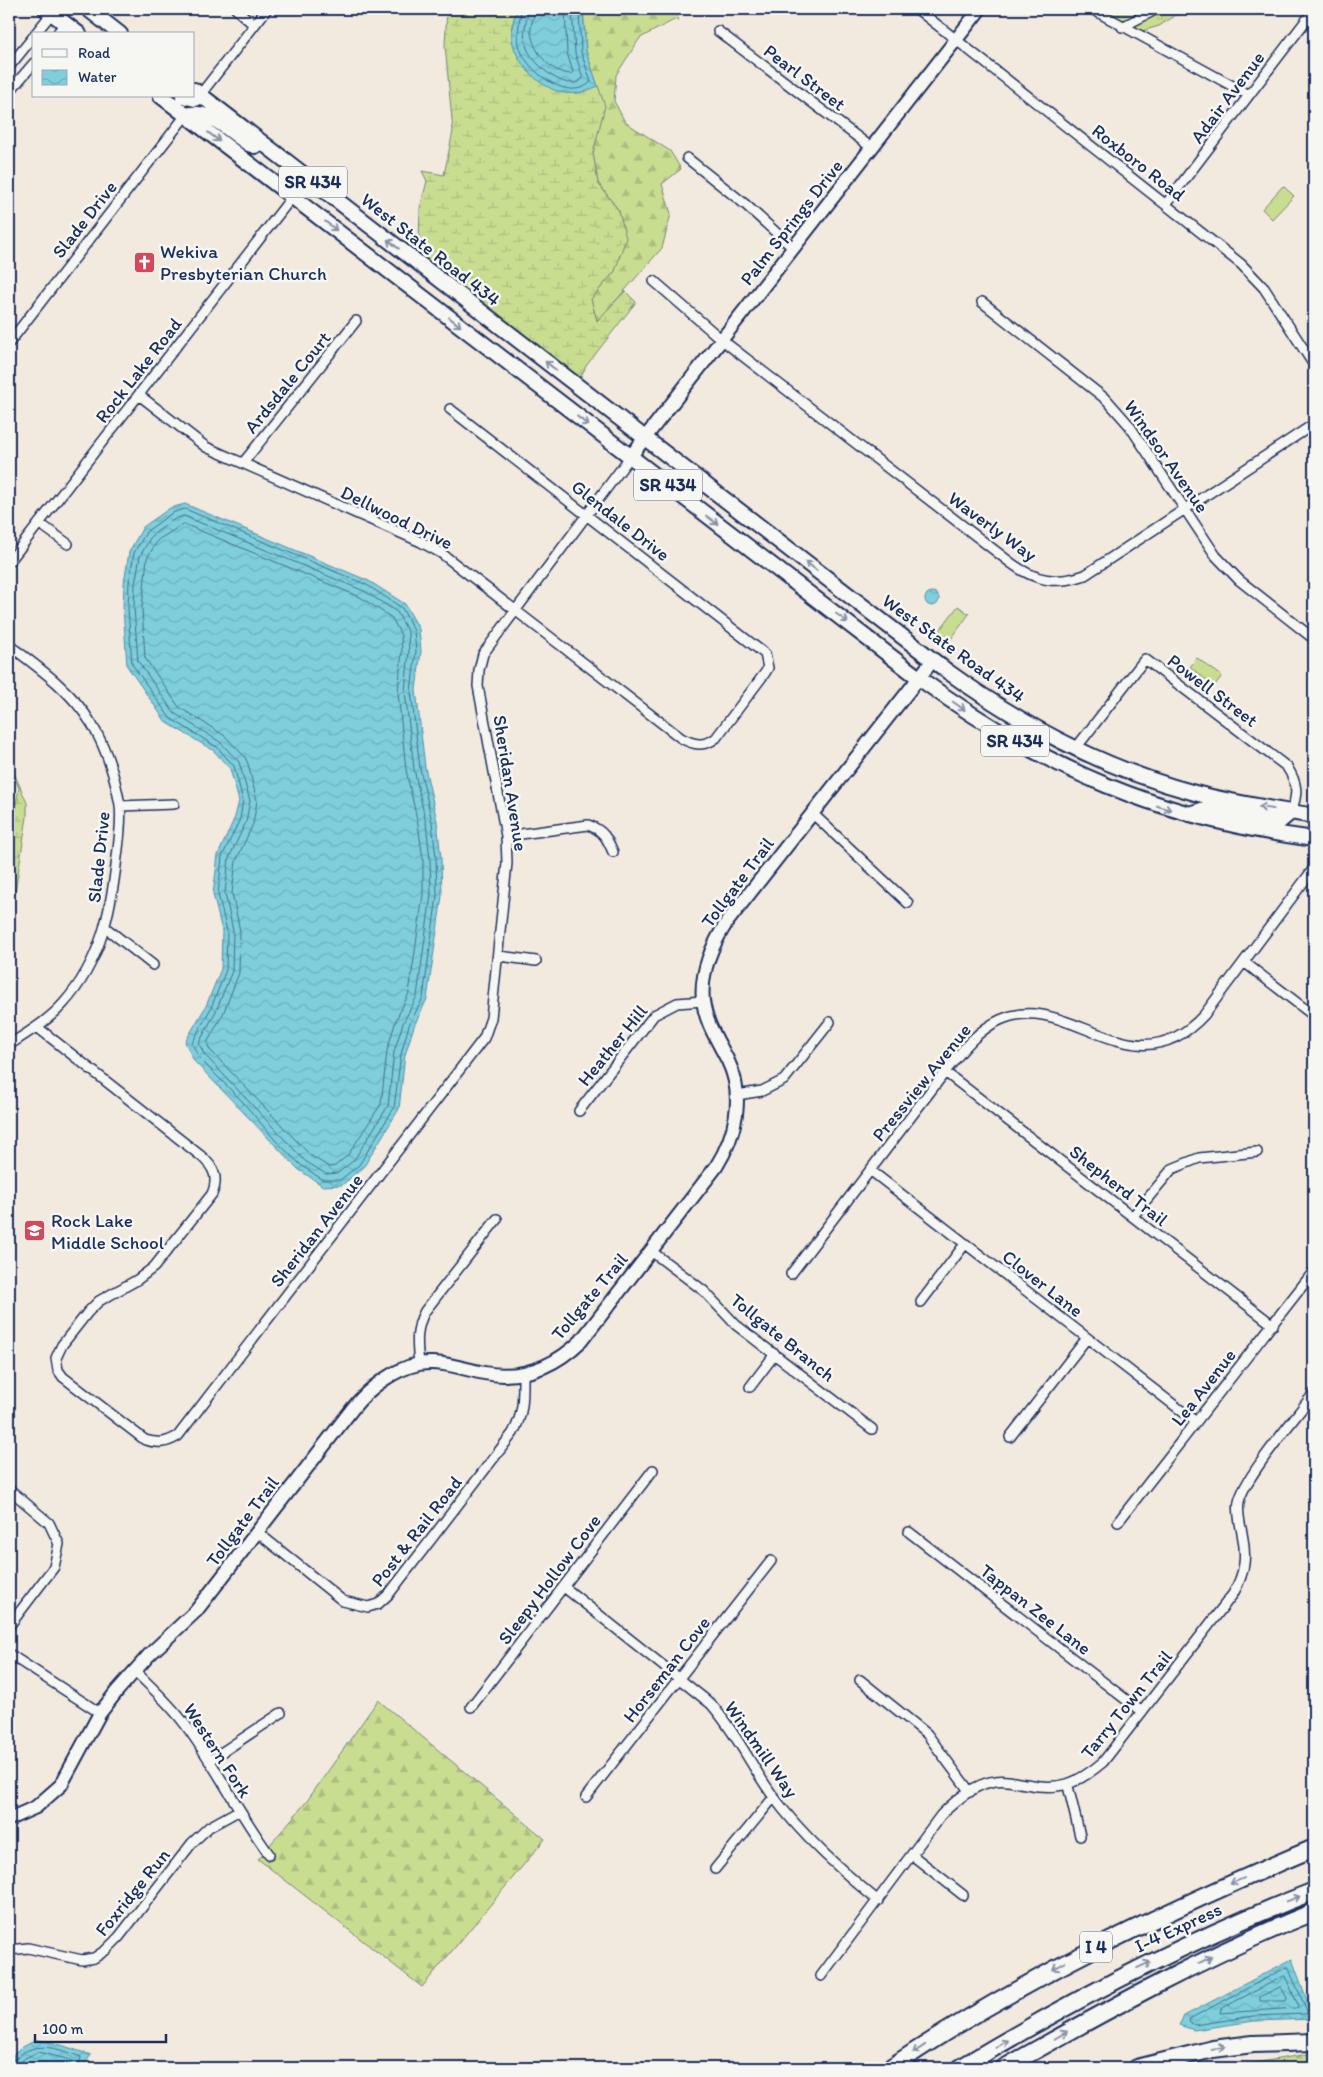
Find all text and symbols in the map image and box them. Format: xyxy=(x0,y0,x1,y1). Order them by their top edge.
legend xyxy=(32,32,195,98)
street label: Pearl Street xyxy=(759,39,850,116)
text: Road xyxy=(78,44,111,62)
street label: Adair Avenue xyxy=(1185,47,1269,148)
text: Water xyxy=(78,68,117,86)
street label: Roxboro Road xyxy=(1087,119,1190,206)
one-way arrow xyxy=(207,131,220,142)
street label: Palm Springs Drive xyxy=(735,155,848,290)
road number: SR 434 xyxy=(279,166,347,198)
street label: Slade Drive xyxy=(47,176,122,263)
street label: West State Road 434 xyxy=(356,188,505,311)
one-way arrow xyxy=(324,221,337,232)
one-way arrow xyxy=(387,238,400,249)
place label: Wekiva Presbyterian Church xyxy=(160,240,327,285)
church icon: Wekiva Presbyterian Church xyxy=(132,250,156,274)
street label: Rock Lake Road xyxy=(90,313,187,428)
one-way arrow xyxy=(448,317,462,327)
street label: Ardsdale Court xyxy=(239,327,336,438)
one-way arrow xyxy=(545,360,558,371)
street label: Windsor Avenue xyxy=(1119,395,1214,517)
one-way arrow xyxy=(577,415,590,426)
road number: SR 434 xyxy=(634,470,702,500)
street label: Glendale Drive xyxy=(567,475,675,566)
street label: Dellwood Drive xyxy=(337,480,457,554)
street label: Waverly Way xyxy=(944,487,1042,566)
one-way arrow xyxy=(706,514,719,525)
one-way arrow xyxy=(805,560,818,571)
street label: West State Road 434 xyxy=(878,589,1030,708)
one-way arrow xyxy=(835,613,848,624)
street label: Powell Street xyxy=(1163,649,1262,732)
one-way arrow xyxy=(952,701,965,712)
street label: Sheridan Avenue xyxy=(488,713,533,853)
road number: SR 434 xyxy=(981,726,1049,756)
one-way arrow xyxy=(1155,803,1171,813)
one-way arrow xyxy=(1258,803,1274,813)
street label: Slade Drive xyxy=(82,810,115,904)
street label: Tollgate Trail xyxy=(696,832,779,932)
street label: Heather Hill xyxy=(573,999,653,1091)
street label: Pressview Avenue xyxy=(867,1019,976,1146)
street label: Shepherd Trail xyxy=(1065,1140,1173,1231)
street label: Sheridan Avenue xyxy=(265,1169,368,1292)
place label: Rock Lake Middle School xyxy=(51,1209,165,1254)
school or university icon: Rock Lake Middle School xyxy=(23,1219,47,1243)
street label: Clover Lane xyxy=(998,1245,1088,1322)
street label: Tollgate Trail xyxy=(546,1248,633,1345)
street label: Tollgate Branch xyxy=(726,1288,840,1387)
street label: Lea Avenue xyxy=(1166,1344,1241,1431)
street label: Tollgate Trail xyxy=(201,1471,284,1571)
street label: Post & Rail Road xyxy=(366,1472,467,1591)
street label: Sleepy Hollow Cove xyxy=(493,1510,606,1649)
street label: Tappan Zee Lane xyxy=(976,1559,1096,1660)
street label: Horseman Cove xyxy=(618,1612,715,1727)
street label: Tarry Town Trail xyxy=(1076,1645,1177,1763)
street label: Windmill Way xyxy=(720,1696,803,1802)
street label: Western Fork xyxy=(178,1699,257,1802)
street label: Foxridge Run xyxy=(90,1844,175,1941)
one-way arrow xyxy=(1230,1876,1245,1886)
one-way arrow xyxy=(1285,1894,1300,1903)
street label: I-4 Express xyxy=(1131,1897,1225,1958)
road number: I 4 xyxy=(1080,1931,1112,1962)
one-way arrow xyxy=(1197,1954,1212,1964)
one-way arrow xyxy=(1136,1960,1151,1969)
one-way arrow xyxy=(1052,1961,1067,1971)
scale bar xyxy=(35,2012,166,2044)
text: 100 m xyxy=(42,2020,84,2038)
one-way arrow xyxy=(1053,2030,1068,2040)
one-way arrow xyxy=(995,2038,1009,2048)
one-way arrow xyxy=(1210,2043,1226,2053)
one-way arrow xyxy=(912,2044,926,2054)

